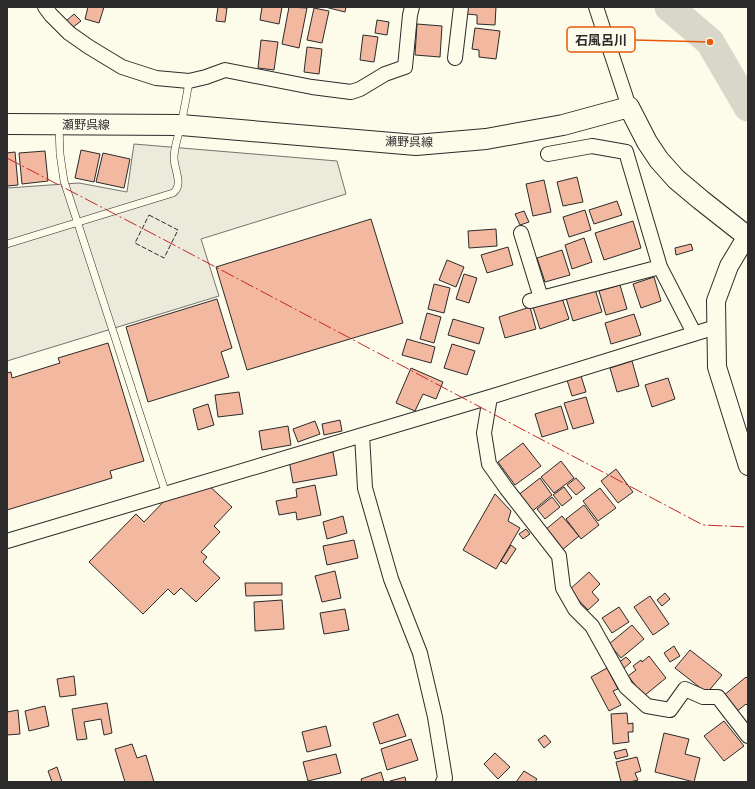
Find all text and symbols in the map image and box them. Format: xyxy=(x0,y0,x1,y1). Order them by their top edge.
callout: 石風呂川 xyxy=(567,27,635,52)
text: 石風呂川 xyxy=(575,33,627,49)
street label: 瀬野呉線 xyxy=(62,118,110,132)
street label: 瀬野呉線 xyxy=(385,135,433,149)

